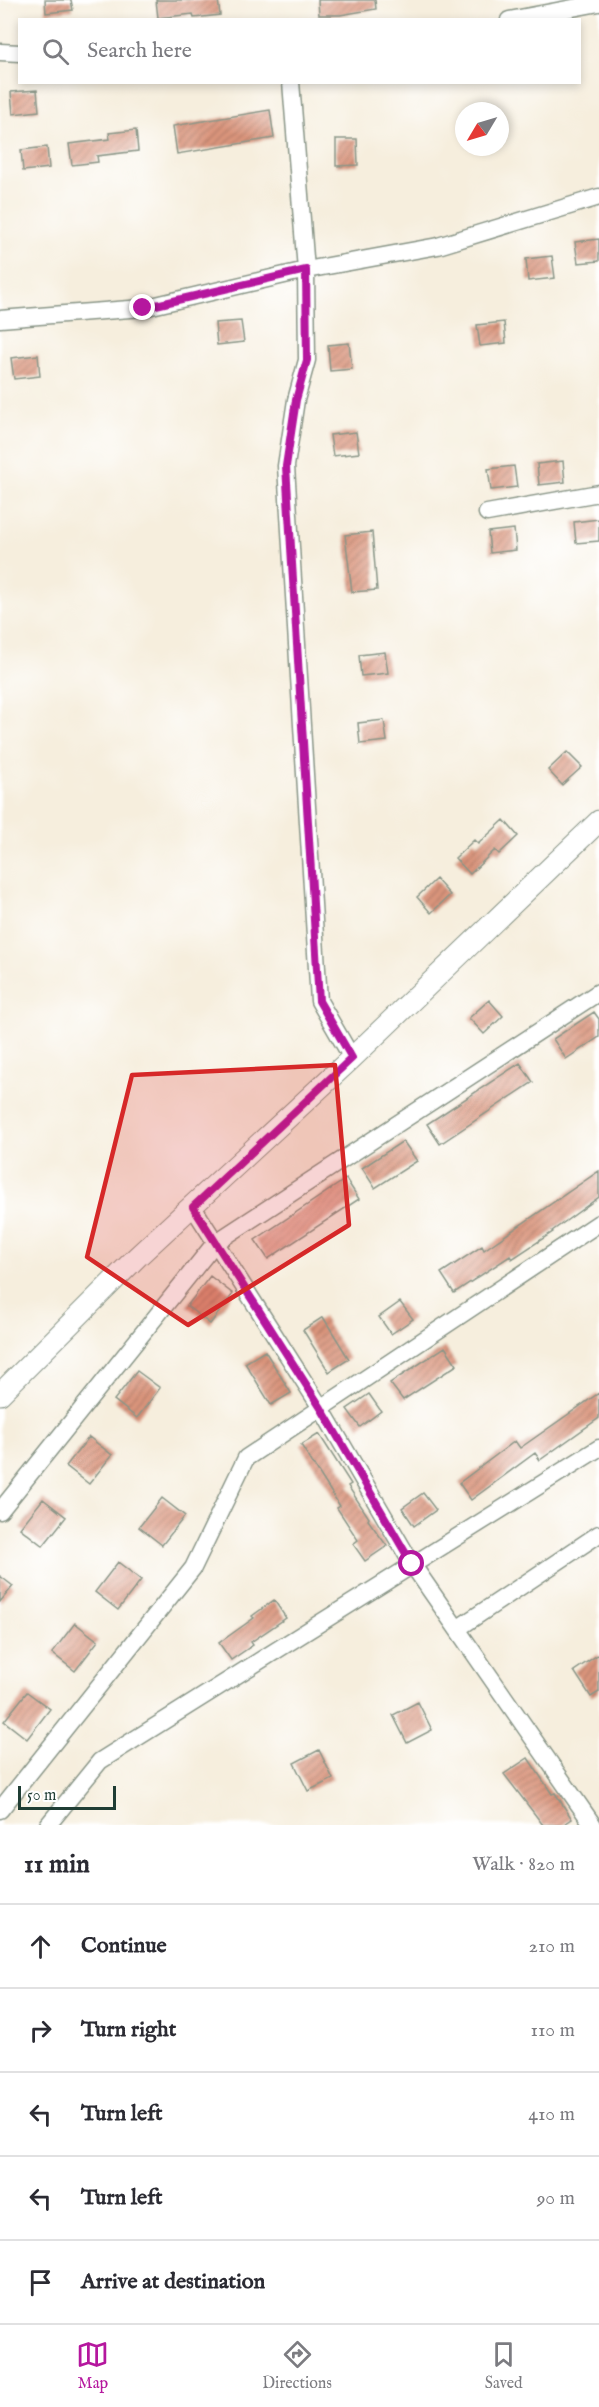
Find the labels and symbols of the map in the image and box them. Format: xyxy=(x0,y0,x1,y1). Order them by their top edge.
north arrow xyxy=(455,102,509,156)
route end xyxy=(129,294,155,320)
route start xyxy=(398,1550,424,1576)
scale bar xyxy=(18,1783,116,1810)

